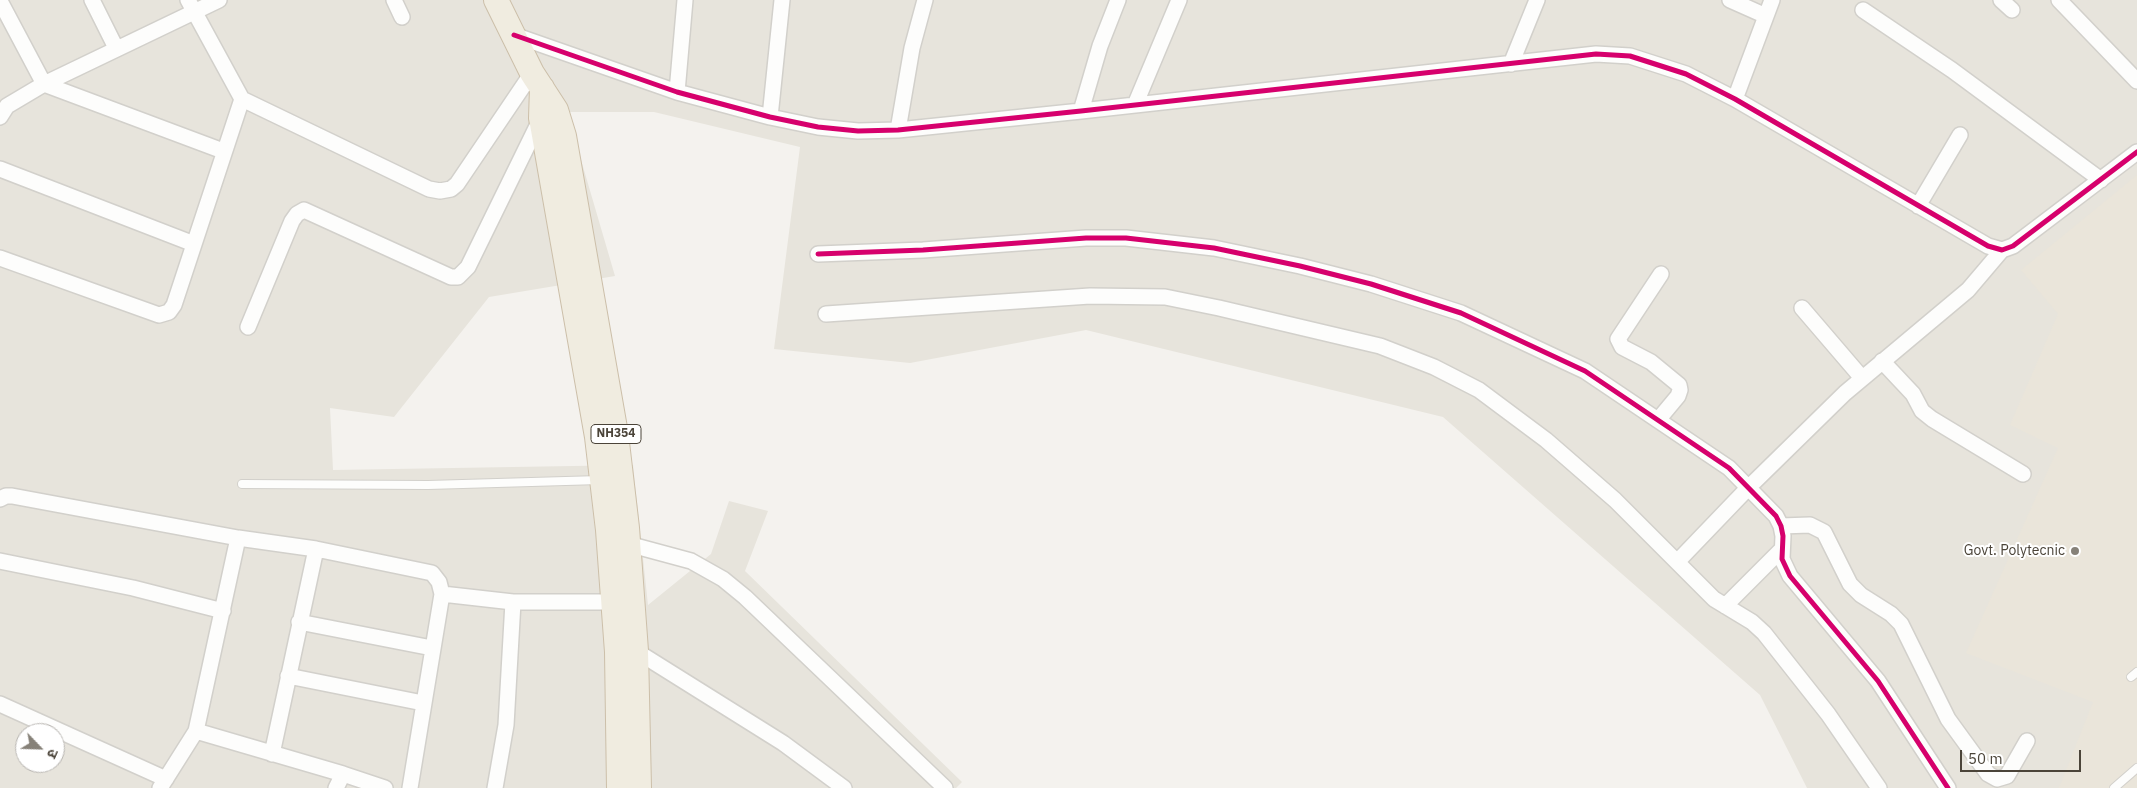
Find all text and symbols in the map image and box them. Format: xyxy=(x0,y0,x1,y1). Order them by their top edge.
road number: NH354 xyxy=(591,424,641,444)
place label: Govt. Polytecnic xyxy=(1964,543,2065,559)
marker: Govt. Polytecnic xyxy=(2069,545,2081,557)
north arrow xyxy=(15,723,65,773)
scale bar xyxy=(1962,740,2083,772)
text: उ xyxy=(43,746,63,761)
text: 50 m xyxy=(1968,749,2003,768)

